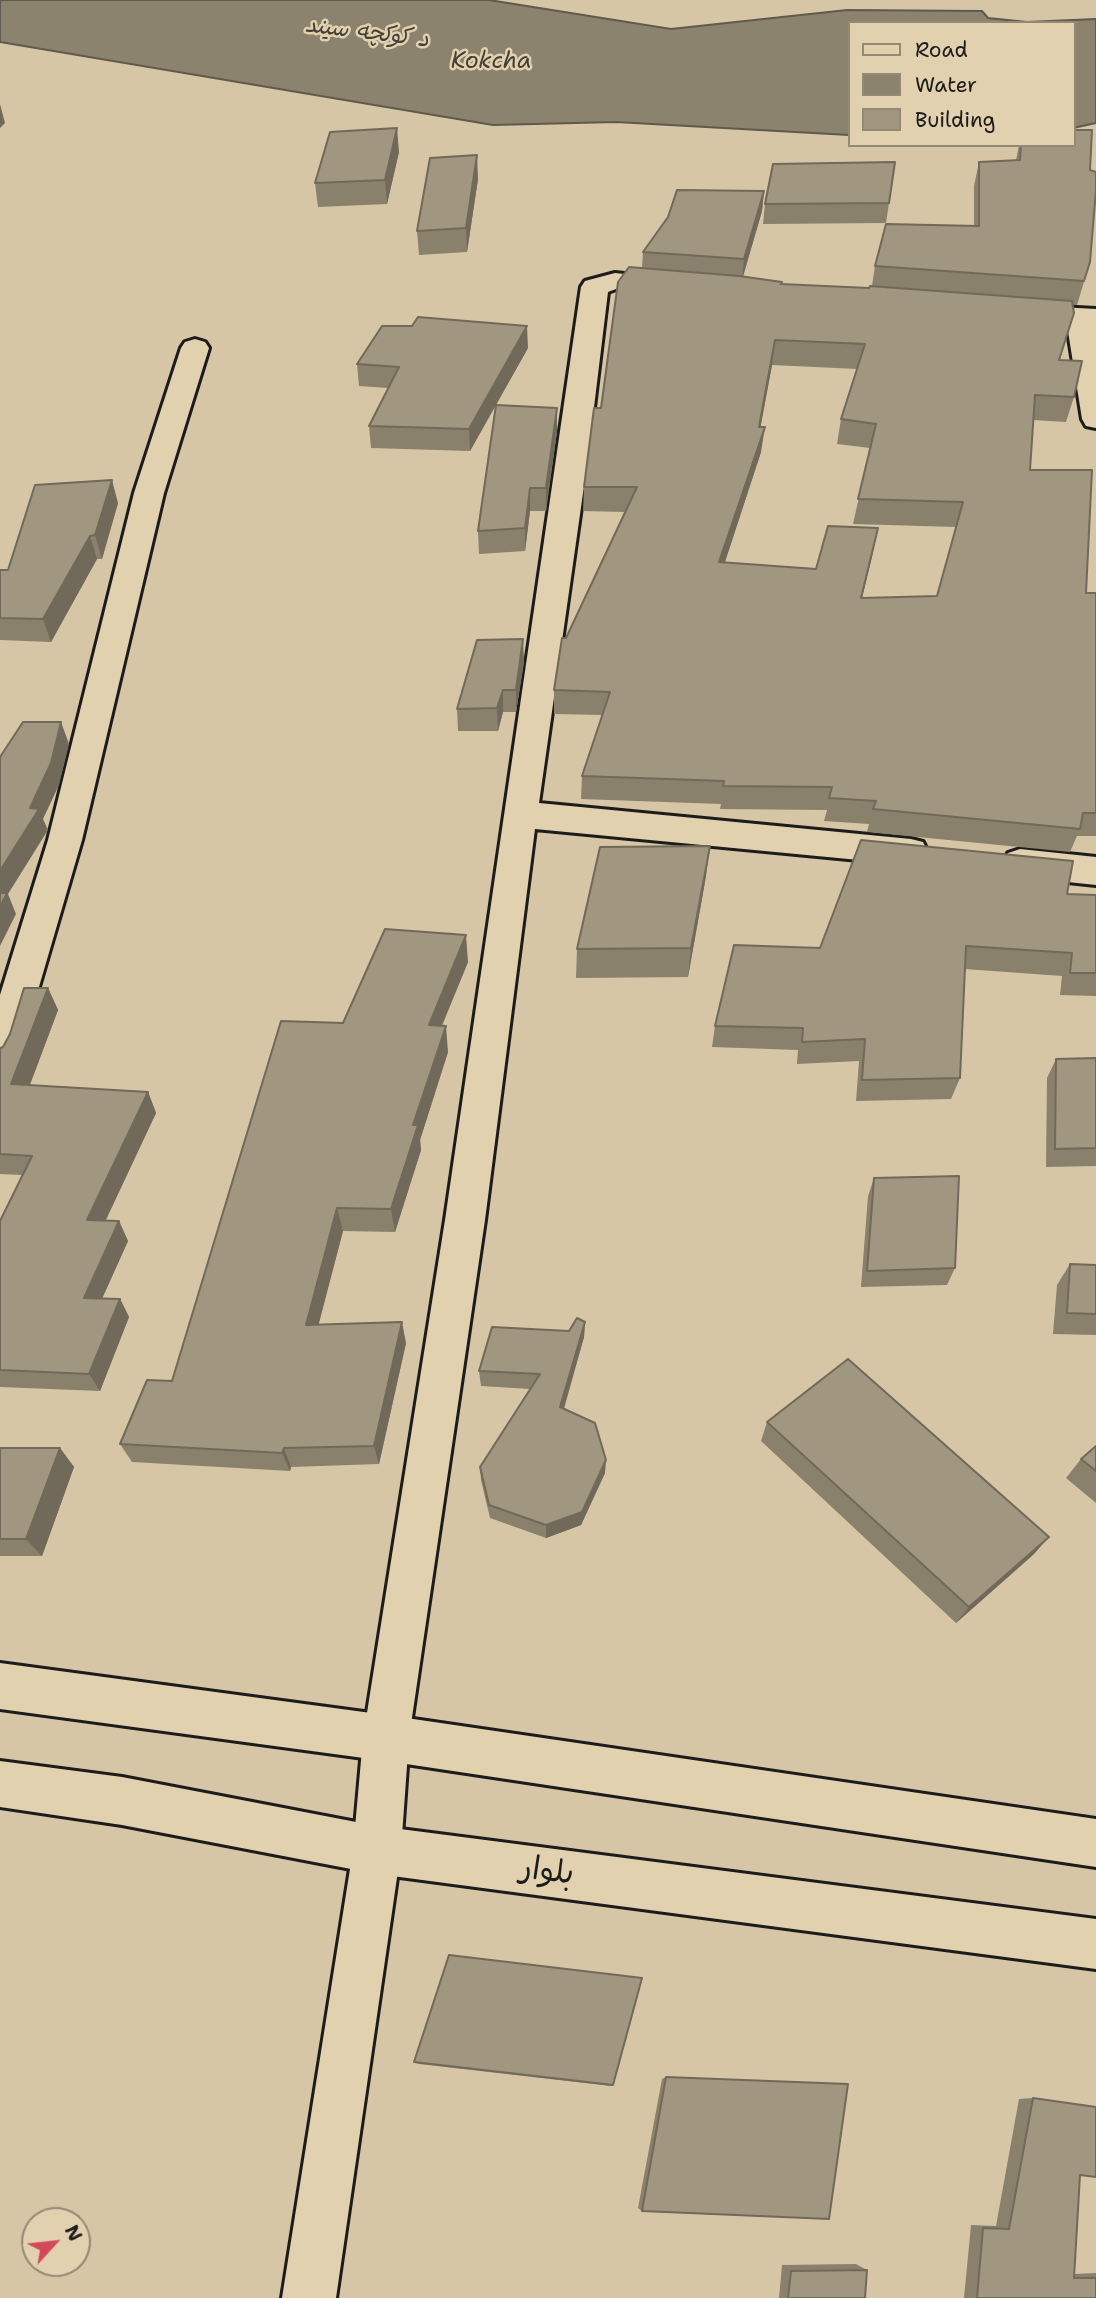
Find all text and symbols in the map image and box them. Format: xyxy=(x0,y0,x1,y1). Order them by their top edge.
water label: د کوکچه سیند xyxy=(303,12,431,54)
legend xyxy=(848,21,1075,147)
text: Road xyxy=(915,36,968,64)
water label: Kokcha xyxy=(451,48,531,76)
text: Water xyxy=(915,71,977,99)
text: Building xyxy=(915,106,995,134)
street label: بلوار xyxy=(518,1850,576,1894)
north arrow xyxy=(21,2207,91,2277)
text: N xyxy=(59,2221,88,2246)

